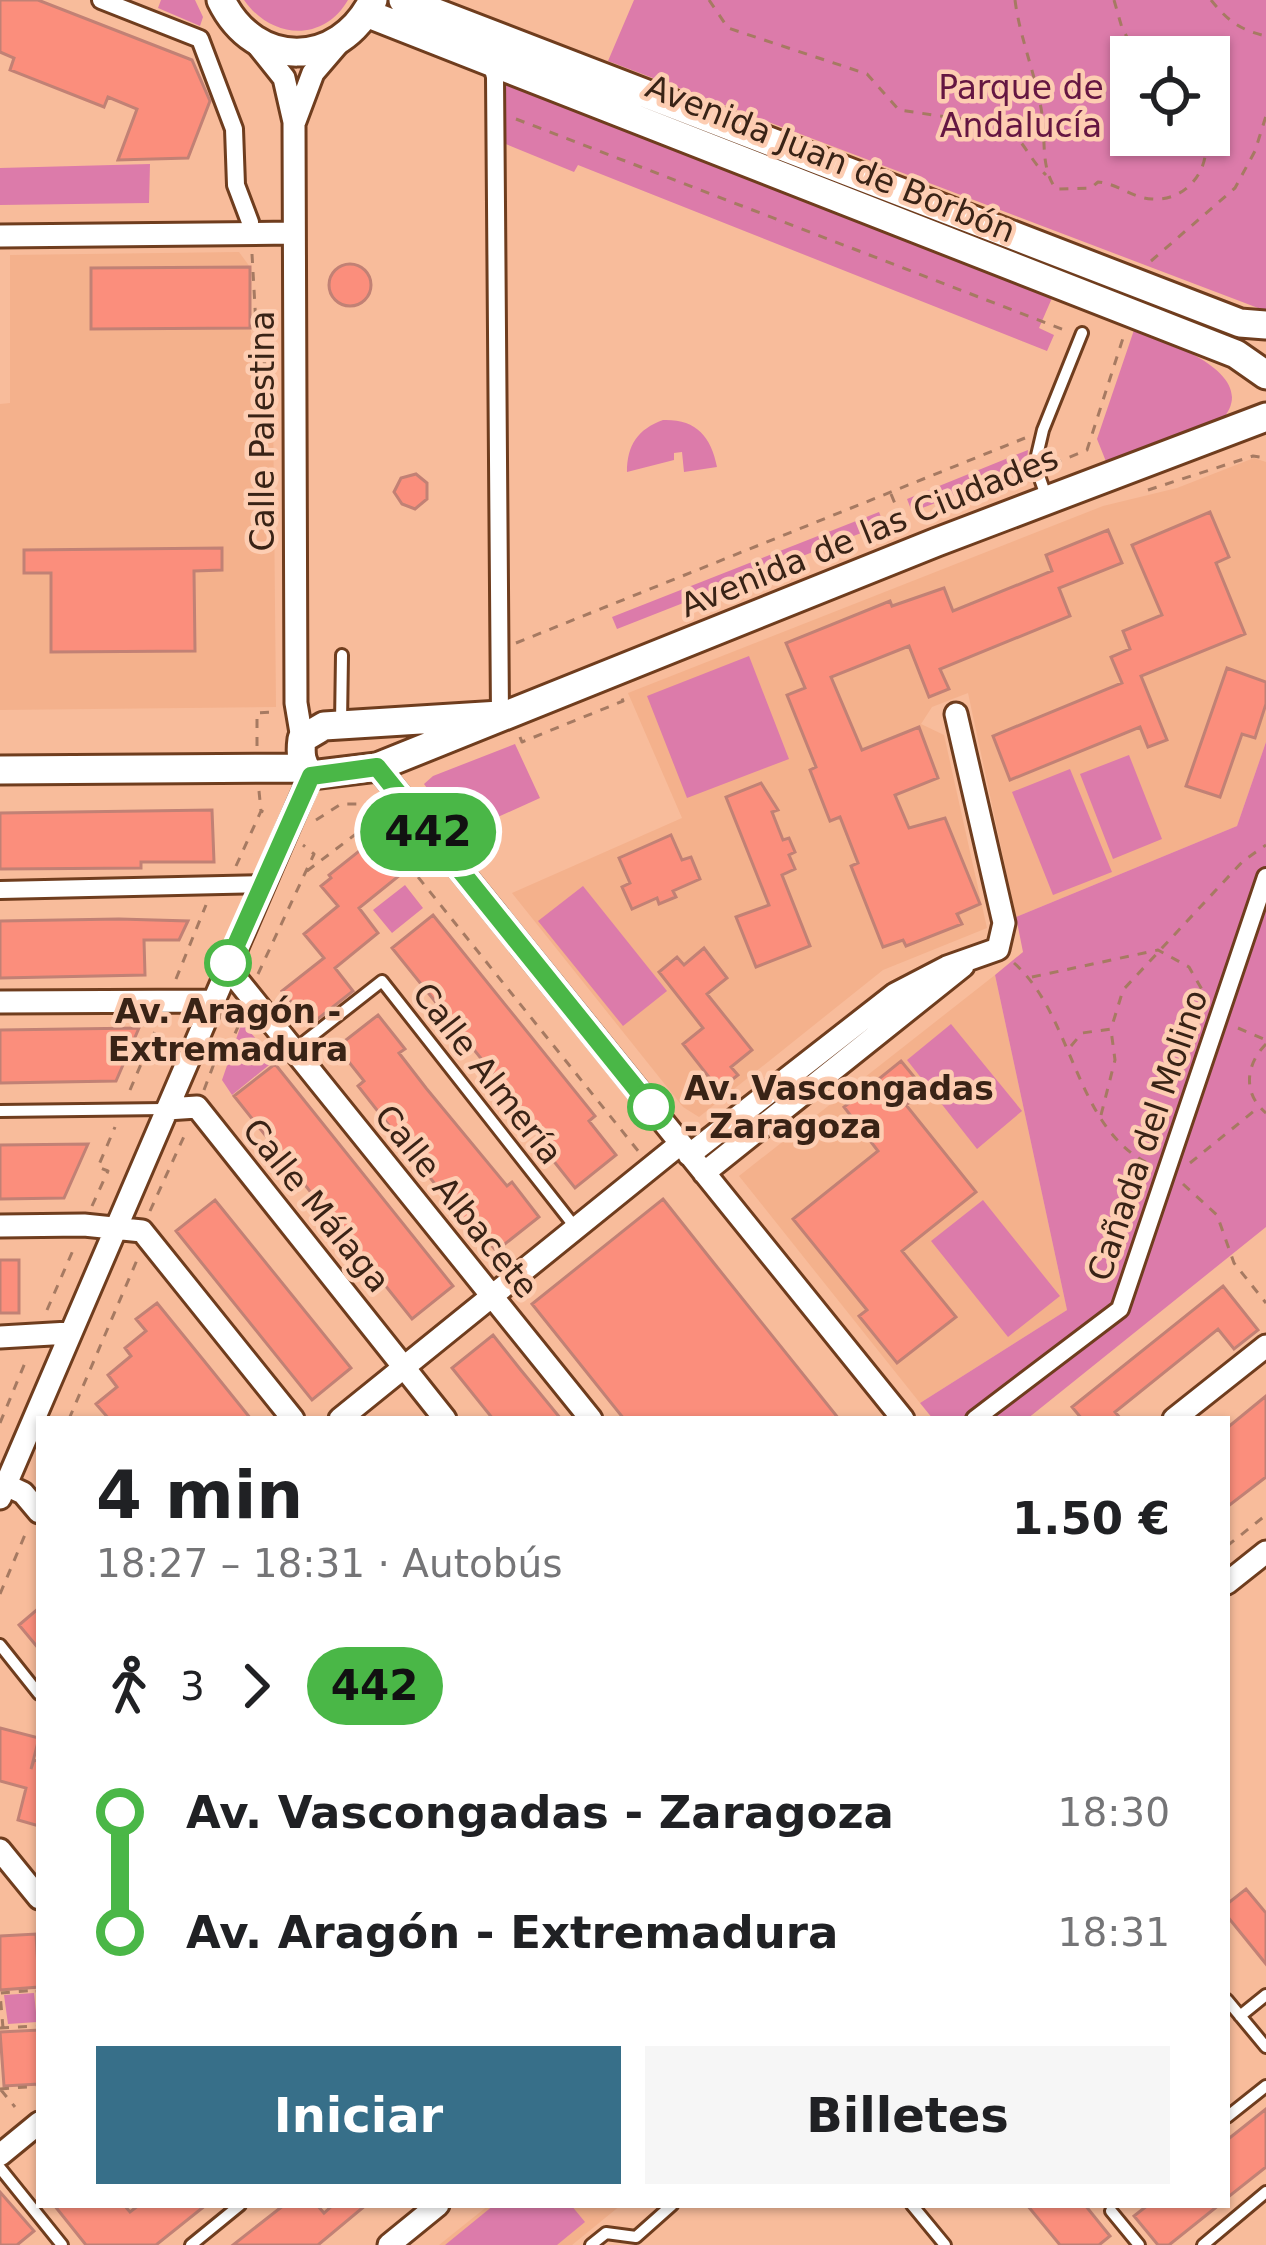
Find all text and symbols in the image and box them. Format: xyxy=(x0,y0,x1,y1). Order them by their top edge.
map controls xyxy=(1110,36,1230,156)
button: locate xyxy=(1110,36,1230,156)
street label: Avenida Juan de Borbón xyxy=(641,66,1021,250)
park label: Parque de Andalucía xyxy=(938,68,1104,145)
street label: Calle Palestina xyxy=(243,311,282,551)
street label: Avenida de las Ciudades xyxy=(675,438,1064,625)
line badge: 442 xyxy=(359,793,497,871)
text: 442 xyxy=(384,807,472,856)
marker: Av. Aragón - Extremadura xyxy=(206,941,250,985)
street label: Calle Almería xyxy=(405,975,571,1172)
street label: Cañada del Molino xyxy=(1079,985,1216,1286)
place label: Av. Aragón - Extremadura xyxy=(108,992,348,1069)
place label: Av. Vascongadas - Zaragoza xyxy=(684,1069,994,1146)
marker: Av. Vascongadas - Zaragoza xyxy=(629,1085,673,1129)
street label: Calle Albacete xyxy=(367,1097,546,1306)
street label: Calle Málaga xyxy=(235,1111,398,1300)
text: 4 min xyxy=(96,1457,303,1534)
text: 1.50 € xyxy=(1012,1492,1170,1545)
text: 18:27 – 18:31 · Autobús xyxy=(96,1541,563,1586)
icon: walk xyxy=(96,1653,162,1719)
icon: forward xyxy=(223,1653,289,1719)
text: 442 xyxy=(331,1661,419,1710)
text: 3 xyxy=(180,1664,205,1709)
text: Av. Vascongadas - Zaragoza xyxy=(186,1786,894,1839)
text: 18:30 xyxy=(1058,1790,1170,1835)
text: Av. Aragón - Extremadura xyxy=(186,1906,838,1959)
text: 18:31 xyxy=(1058,1910,1170,1955)
button: Iniciar xyxy=(96,2046,621,2184)
button: Billetes xyxy=(645,2046,1170,2184)

